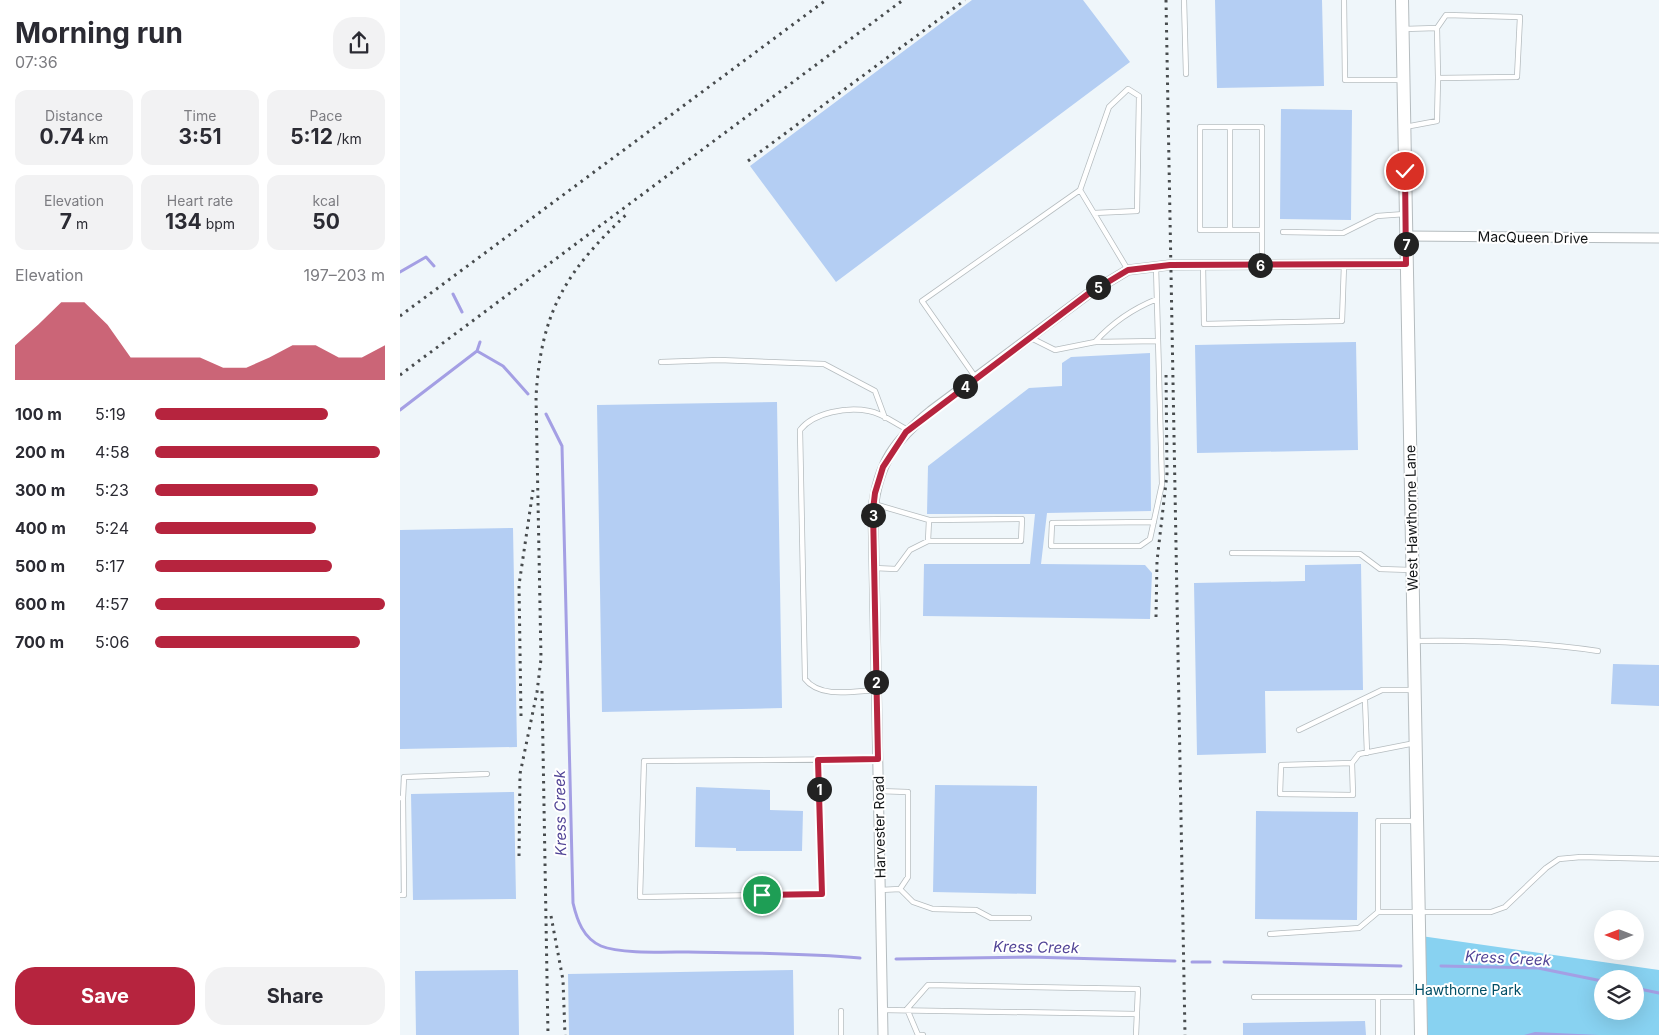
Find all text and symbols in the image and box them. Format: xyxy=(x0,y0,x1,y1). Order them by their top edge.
text: Morning run xyxy=(15,16,183,50)
button: share xyxy=(333,17,385,69)
text: 07:36 xyxy=(15,52,58,72)
text: Distance xyxy=(45,107,103,124)
text: Time xyxy=(184,107,216,124)
text: Pace xyxy=(310,107,342,124)
text: 0.74 xyxy=(39,124,85,149)
text: 3:51 xyxy=(178,124,222,149)
text: 5:12 xyxy=(290,124,333,149)
text: km xyxy=(85,130,109,147)
text: /km xyxy=(333,130,362,147)
pin xyxy=(1384,150,1426,192)
icon: check xyxy=(1391,157,1419,185)
text: Elevation xyxy=(44,192,104,209)
text: Heart rate xyxy=(167,192,233,209)
text: kcal xyxy=(313,192,339,209)
text: 7 xyxy=(60,209,72,234)
text: 134 xyxy=(165,209,202,234)
text: 50 xyxy=(312,209,340,234)
text: m xyxy=(72,215,88,232)
text: bpm xyxy=(202,215,235,232)
street label: MacQueen Drive xyxy=(1477,228,1589,246)
pin: 7 xyxy=(1394,232,1418,256)
text: 7 xyxy=(1402,236,1411,253)
pin: 6 xyxy=(1248,252,1272,278)
text: 6 xyxy=(1256,257,1265,274)
text: Elevation xyxy=(15,265,84,285)
text: 197–203 m xyxy=(304,265,385,285)
pin: 5 xyxy=(1086,274,1110,300)
text: 5 xyxy=(1094,279,1103,296)
pin: 4 xyxy=(952,374,978,398)
text: 4 xyxy=(961,378,970,395)
text: 100 m xyxy=(15,404,62,424)
text: 5:19 xyxy=(95,404,126,424)
text: 200 m xyxy=(15,442,65,462)
text: 4:58 xyxy=(95,442,130,462)
street label: West Hawthorne Lane xyxy=(1401,445,1421,591)
text: 300 m xyxy=(15,480,65,500)
text: 5:23 xyxy=(95,480,129,500)
pin: 3 xyxy=(860,502,886,528)
text: 3 xyxy=(869,507,878,524)
text: 400 m xyxy=(15,518,66,538)
text: 5:24 xyxy=(95,518,129,538)
text: 500 m xyxy=(15,556,65,576)
text: 5:17 xyxy=(95,556,125,576)
text: 600 m xyxy=(15,594,65,614)
text: 4:57 xyxy=(95,594,129,614)
text: 700 m xyxy=(15,632,64,652)
text: 5:06 xyxy=(95,632,129,652)
pin: 2 xyxy=(864,670,888,694)
text: 2 xyxy=(872,674,881,691)
water label: Kress Creek xyxy=(550,769,570,856)
pin: 1 xyxy=(806,776,832,802)
street label: Harvester Road xyxy=(870,776,888,878)
text: 1 xyxy=(816,781,823,798)
pin xyxy=(741,874,783,916)
icon: arrive xyxy=(748,881,776,909)
north arrow xyxy=(1594,910,1644,960)
map controls xyxy=(1594,910,1644,1020)
water label: Kress Creek xyxy=(993,937,1080,957)
water label: Kress Creek xyxy=(1465,946,1552,970)
button: Save xyxy=(15,967,195,1025)
button: Share xyxy=(205,967,385,1025)
button: layers xyxy=(1594,970,1644,1020)
park label: Hawthorne Park xyxy=(1415,981,1522,998)

